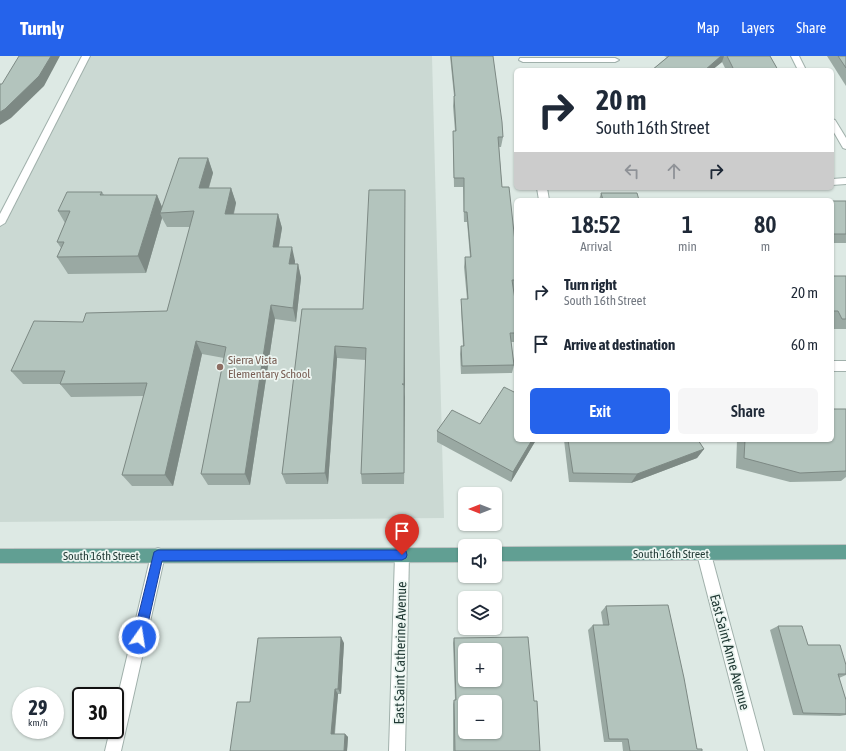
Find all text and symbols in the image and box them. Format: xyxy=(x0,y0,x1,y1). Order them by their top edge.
text: Turnly xyxy=(20,17,64,39)
text: Map xyxy=(697,20,719,36)
text: Layers xyxy=(741,20,774,36)
text: Share xyxy=(796,20,826,36)
icon: right xyxy=(530,84,582,136)
text: 20 m xyxy=(596,84,646,116)
text: South 16th Street xyxy=(596,117,710,138)
icon: left xyxy=(621,160,643,182)
icon: ahead xyxy=(663,160,685,182)
icon: right xyxy=(705,160,727,182)
text: 18:52 xyxy=(571,211,621,238)
text: 1 xyxy=(682,211,693,238)
text: 80 xyxy=(754,211,777,238)
text: Arrival xyxy=(580,239,612,254)
text: min xyxy=(678,239,697,254)
text: m xyxy=(761,239,770,254)
text: Turn right xyxy=(564,276,617,293)
icon: right xyxy=(530,281,552,303)
text: 20 m xyxy=(791,284,818,301)
text: South 16th Street xyxy=(564,293,646,308)
icon: arrive xyxy=(530,333,552,355)
text: Arrive at destination xyxy=(564,336,675,353)
text: 60 m xyxy=(791,336,818,353)
place label: Sierra Vista Elementary School xyxy=(228,353,311,381)
marker: Sierra Vista Elementary School xyxy=(215,362,225,372)
button: Exit xyxy=(530,388,670,434)
button: Share xyxy=(678,388,818,434)
north arrow xyxy=(458,487,502,531)
map controls xyxy=(458,487,502,739)
pin xyxy=(385,514,419,555)
icon: arrive xyxy=(391,520,413,542)
button: sound xyxy=(458,539,502,583)
street label: South 16th Street xyxy=(633,547,709,561)
street label: South 16th Street xyxy=(63,549,139,563)
street label: East Saint Catherine Avenue xyxy=(391,581,409,725)
button: layers xyxy=(458,591,502,635)
street label: East Saint Anne Avenue xyxy=(707,592,753,712)
position arrow xyxy=(118,616,160,658)
button: + xyxy=(458,643,502,687)
speed limit sign: 30 xyxy=(72,687,124,739)
button: − xyxy=(458,695,502,739)
text: 29 xyxy=(29,696,47,719)
text: km/h xyxy=(28,717,48,728)

